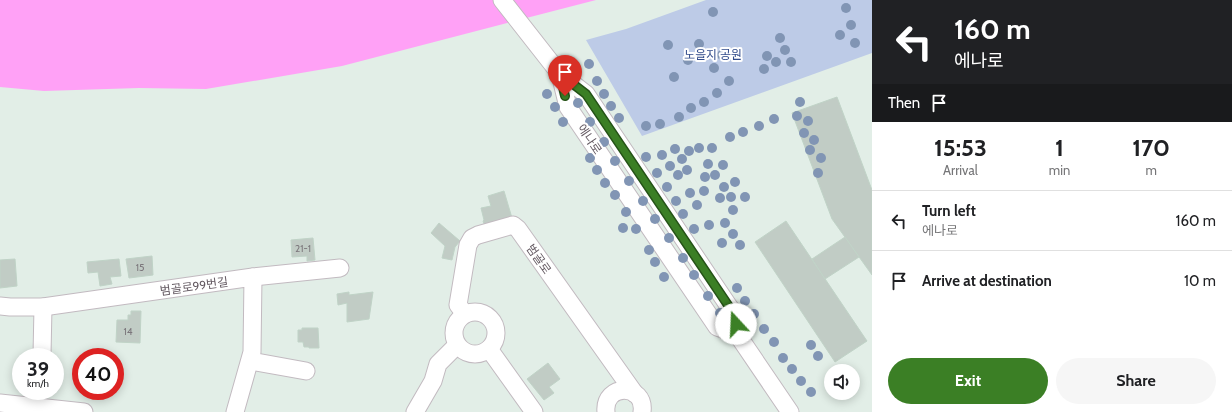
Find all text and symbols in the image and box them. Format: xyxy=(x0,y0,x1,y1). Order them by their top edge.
text: 160 m xyxy=(954,12,1030,46)
icon: left xyxy=(888,16,940,68)
park label: 노을지 공원 xyxy=(684,47,742,62)
text: 에나로 xyxy=(954,50,1004,72)
pin xyxy=(548,55,582,96)
icon: arrive xyxy=(554,61,576,83)
icon: arrive xyxy=(928,92,950,114)
text: Then xyxy=(888,94,920,112)
street label: 에나로 xyxy=(575,121,605,157)
text: 15:53 xyxy=(934,133,987,162)
text: 1 xyxy=(1055,133,1064,162)
text: 170 xyxy=(1132,133,1170,162)
text: Arrival xyxy=(943,162,978,178)
text: min xyxy=(1049,162,1070,178)
text: m xyxy=(1145,162,1157,178)
text: Turn left xyxy=(922,202,976,220)
icon: left xyxy=(888,210,910,232)
text: 160 m xyxy=(1176,212,1216,230)
text: 에나로 xyxy=(922,222,958,238)
street label: 범골로 xyxy=(523,241,555,277)
house number: 21-1 xyxy=(295,242,311,255)
house number: 15 xyxy=(136,261,144,274)
icon: arrive xyxy=(888,270,910,292)
text: Arrive at destination xyxy=(922,272,1052,290)
text: 10 m xyxy=(1184,272,1216,290)
street label: 범골로99번길 xyxy=(159,274,229,298)
position arrow xyxy=(715,303,757,345)
house number: 14 xyxy=(123,325,133,338)
speed limit sign: 40 xyxy=(72,348,124,400)
text: 39 xyxy=(27,357,49,381)
button: Exit xyxy=(888,358,1048,404)
button: Share xyxy=(1056,358,1216,404)
map controls xyxy=(824,364,860,400)
button: sound xyxy=(824,364,860,400)
text: km/h xyxy=(27,377,49,390)

